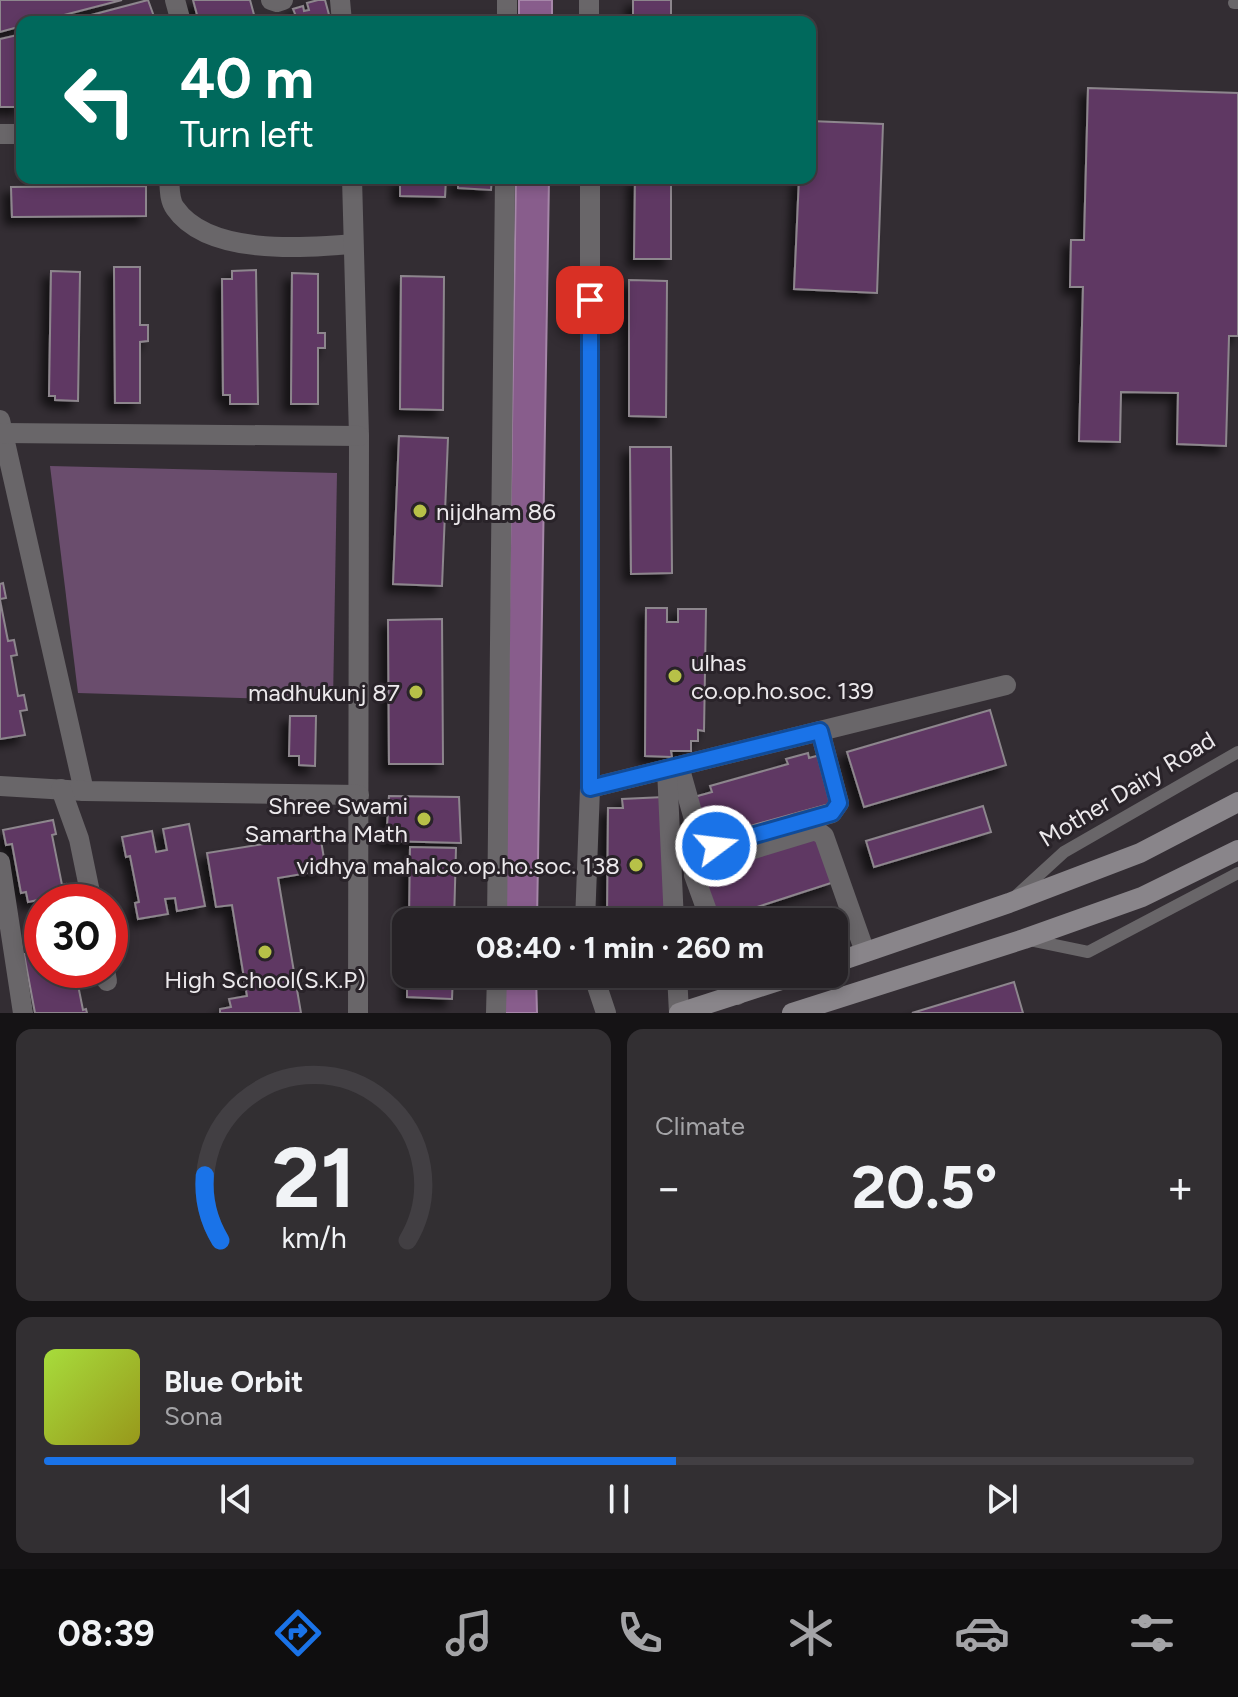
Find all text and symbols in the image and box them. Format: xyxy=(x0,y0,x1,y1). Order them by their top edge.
text: 40 m xyxy=(180,45,314,112)
icon: left xyxy=(48,48,152,152)
text: Turn left xyxy=(180,113,314,156)
pin xyxy=(556,266,624,334)
icon: arrive xyxy=(568,278,612,322)
place label: nijdham 86 xyxy=(436,497,556,526)
marker: nijdham 86 xyxy=(411,502,429,520)
place label: ulhas co.op.ho.soc. 139 xyxy=(691,648,874,705)
marker: ulhas co.op.ho.soc. 139 xyxy=(666,667,684,685)
place label: madhukunj 87 xyxy=(248,678,400,707)
marker: madhukunj 87 xyxy=(407,683,425,701)
street label: Mother Dairy Road xyxy=(1034,725,1220,853)
place label: Shree Swami Samartha Math xyxy=(245,791,408,848)
position arrow xyxy=(674,804,758,888)
marker: Shree Swami Samartha Math xyxy=(415,810,433,828)
place label: vidhya mahalco.op.ho.soc. 138 xyxy=(297,851,620,880)
marker: vidhya mahalco.op.ho.soc. 138 xyxy=(627,856,645,874)
speed limit sign: 30 xyxy=(24,884,128,988)
text: 08:40 · 1 min · 260 m xyxy=(476,929,764,966)
marker: High School(S.K.P) xyxy=(256,943,274,961)
place label: High School(S.K.P) xyxy=(164,965,366,994)
text: Climate xyxy=(655,1110,745,1142)
text: 21 xyxy=(272,1128,355,1228)
text: 20.5° xyxy=(851,1151,998,1223)
text: − xyxy=(655,1161,682,1214)
text: + xyxy=(1167,1161,1194,1214)
text: km/h xyxy=(281,1221,346,1255)
text: Blue Orbit xyxy=(164,1363,303,1400)
text: Sona xyxy=(164,1400,223,1432)
icon: previous xyxy=(214,1477,258,1521)
icon: pause xyxy=(597,1477,641,1521)
icon: next xyxy=(980,1477,1024,1521)
icon: directions xyxy=(270,1605,326,1661)
icon: music xyxy=(441,1605,497,1661)
icon: phone xyxy=(612,1605,668,1661)
icon: climate xyxy=(783,1605,839,1661)
icon: car xyxy=(954,1605,1010,1661)
icon: filters xyxy=(1124,1605,1180,1661)
text: 08:39 xyxy=(57,1612,155,1655)

